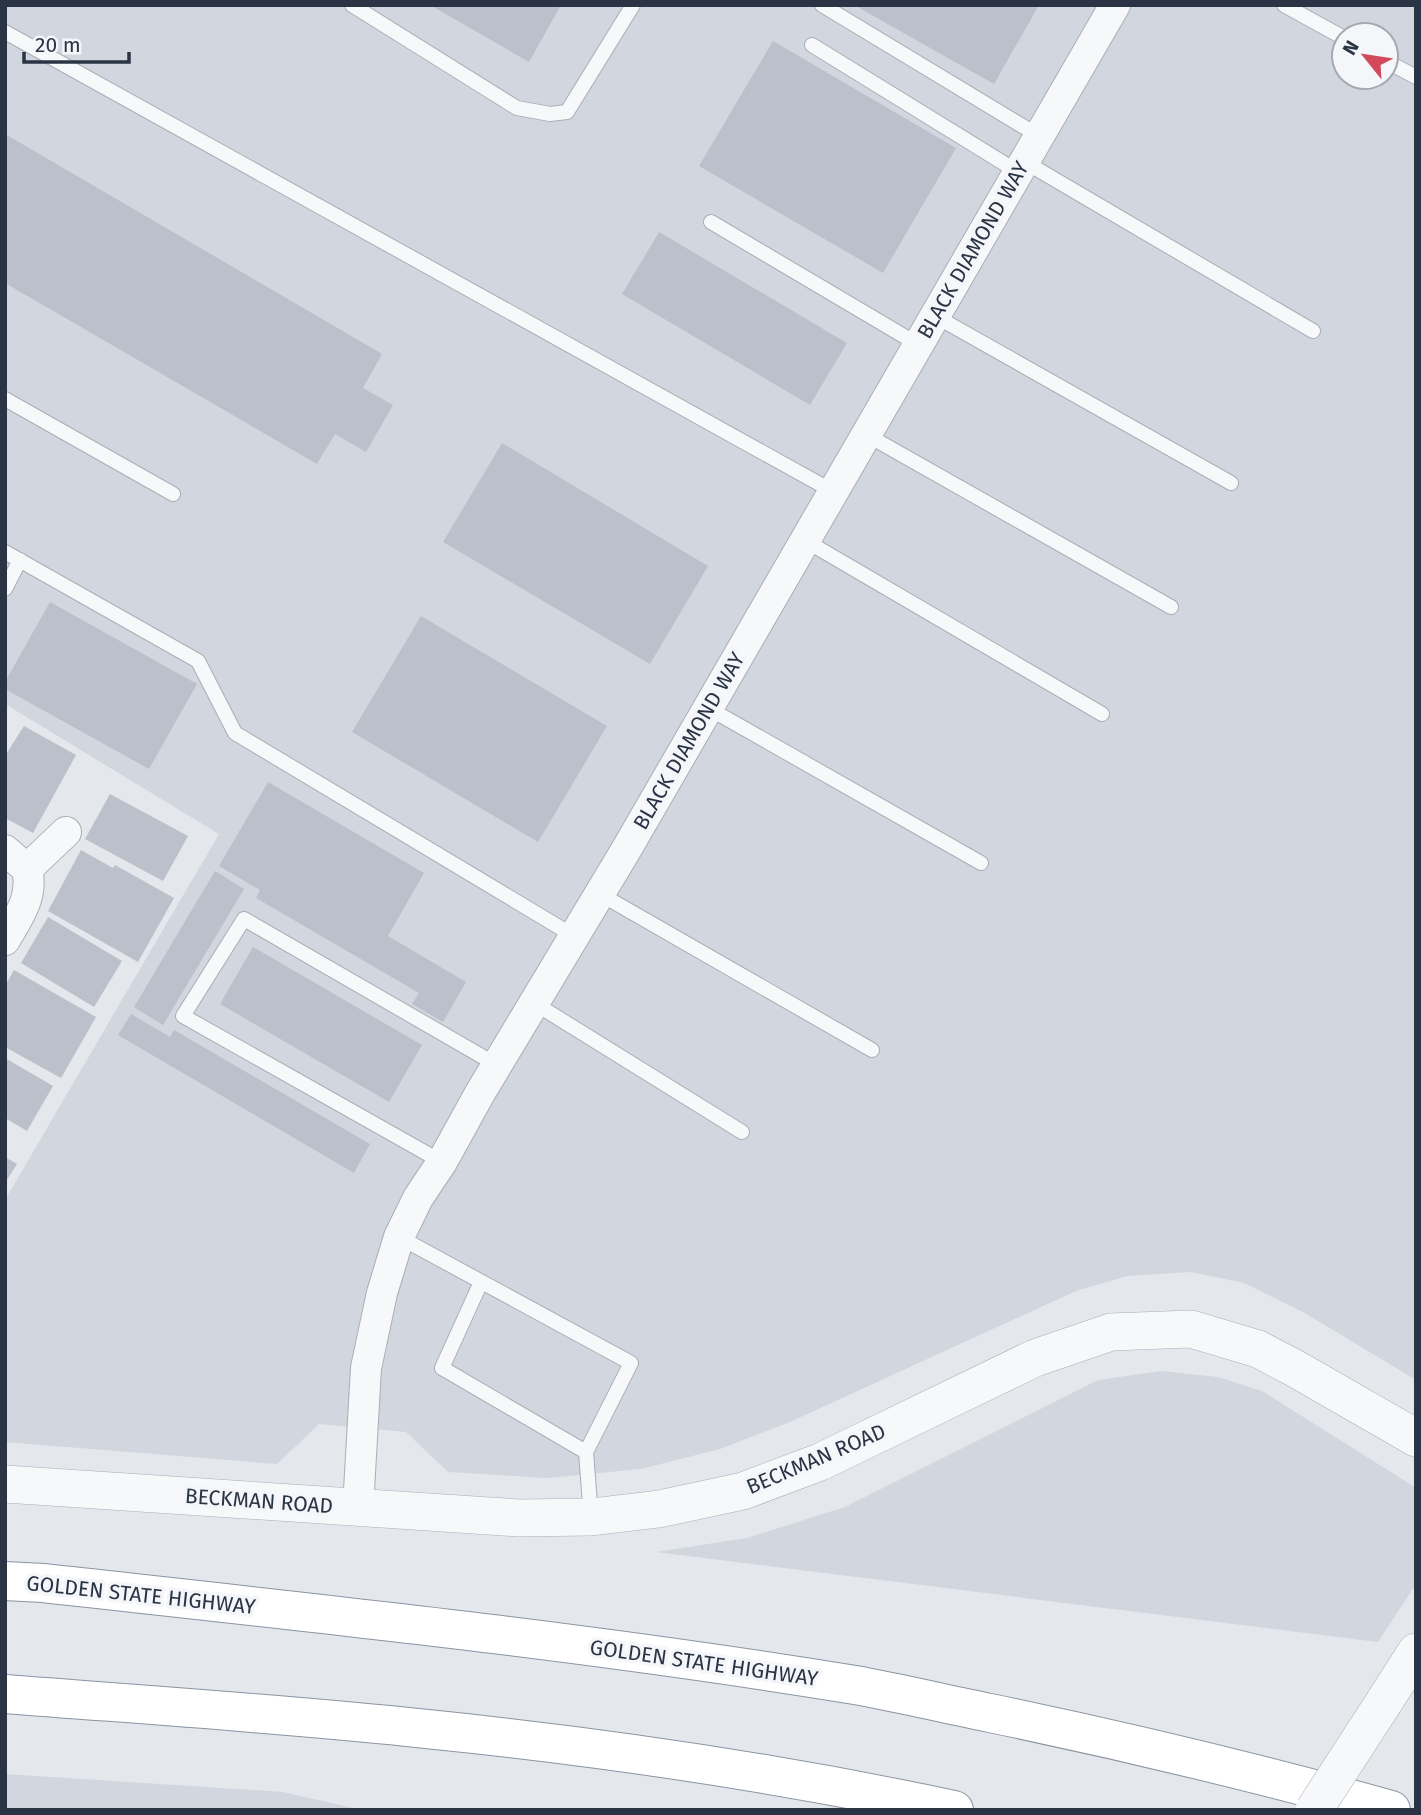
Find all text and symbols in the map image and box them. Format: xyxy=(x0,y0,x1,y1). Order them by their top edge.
scale bar xyxy=(24,21,130,65)
north arrow xyxy=(1330,21,1400,91)
text: 20 m xyxy=(35,32,81,58)
text: N xyxy=(1338,37,1364,59)
street label: BLACK DIAMOND WAY xyxy=(912,156,1035,343)
street label: BLACK DIAMOND WAY xyxy=(628,647,751,834)
street label: BECKMAN ROAD xyxy=(743,1418,889,1500)
street label: BECKMAN ROAD xyxy=(184,1483,334,1519)
street label: GOLDEN STATE HIGHWAY xyxy=(25,1570,257,1620)
street label: GOLDEN STATE HIGHWAY xyxy=(588,1634,820,1692)

